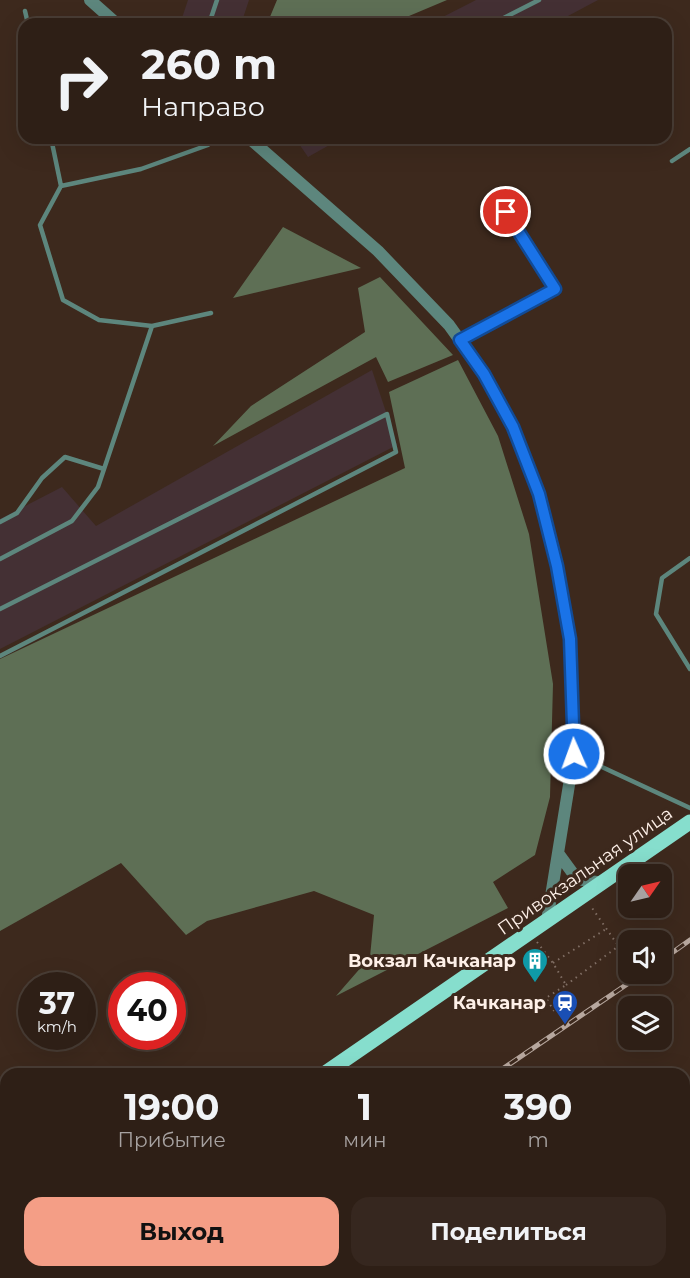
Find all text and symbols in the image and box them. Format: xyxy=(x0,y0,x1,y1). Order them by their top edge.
text: 260 m xyxy=(141,38,277,90)
icon: right xyxy=(42,42,120,120)
text: Направо xyxy=(141,90,265,123)
pin xyxy=(480,186,531,237)
icon: arrive xyxy=(489,195,522,228)
position arrow xyxy=(542,722,606,786)
street label: Привокзальная улица xyxy=(493,802,677,940)
north arrow xyxy=(618,864,672,918)
map controls xyxy=(618,864,672,1050)
button: sound xyxy=(618,930,672,984)
building icon: Вокзал Качканар xyxy=(520,946,550,984)
place label: Вокзал Качканар xyxy=(348,950,516,972)
speed limit sign: 40 xyxy=(108,972,186,1050)
text: 37 xyxy=(39,985,75,1022)
station icon: Качканар xyxy=(550,988,580,1026)
place label: Качканар xyxy=(453,992,546,1014)
button: layers xyxy=(618,996,672,1050)
text: km/h xyxy=(37,1017,77,1036)
text: 19:00 xyxy=(124,1085,219,1129)
text: 1 xyxy=(358,1085,372,1129)
text: 390 xyxy=(504,1085,573,1129)
text: Прибытие xyxy=(117,1128,226,1152)
text: мин xyxy=(343,1128,386,1152)
text: m xyxy=(528,1128,549,1152)
button: Выход xyxy=(24,1197,339,1266)
button: Поделиться xyxy=(351,1197,666,1266)

